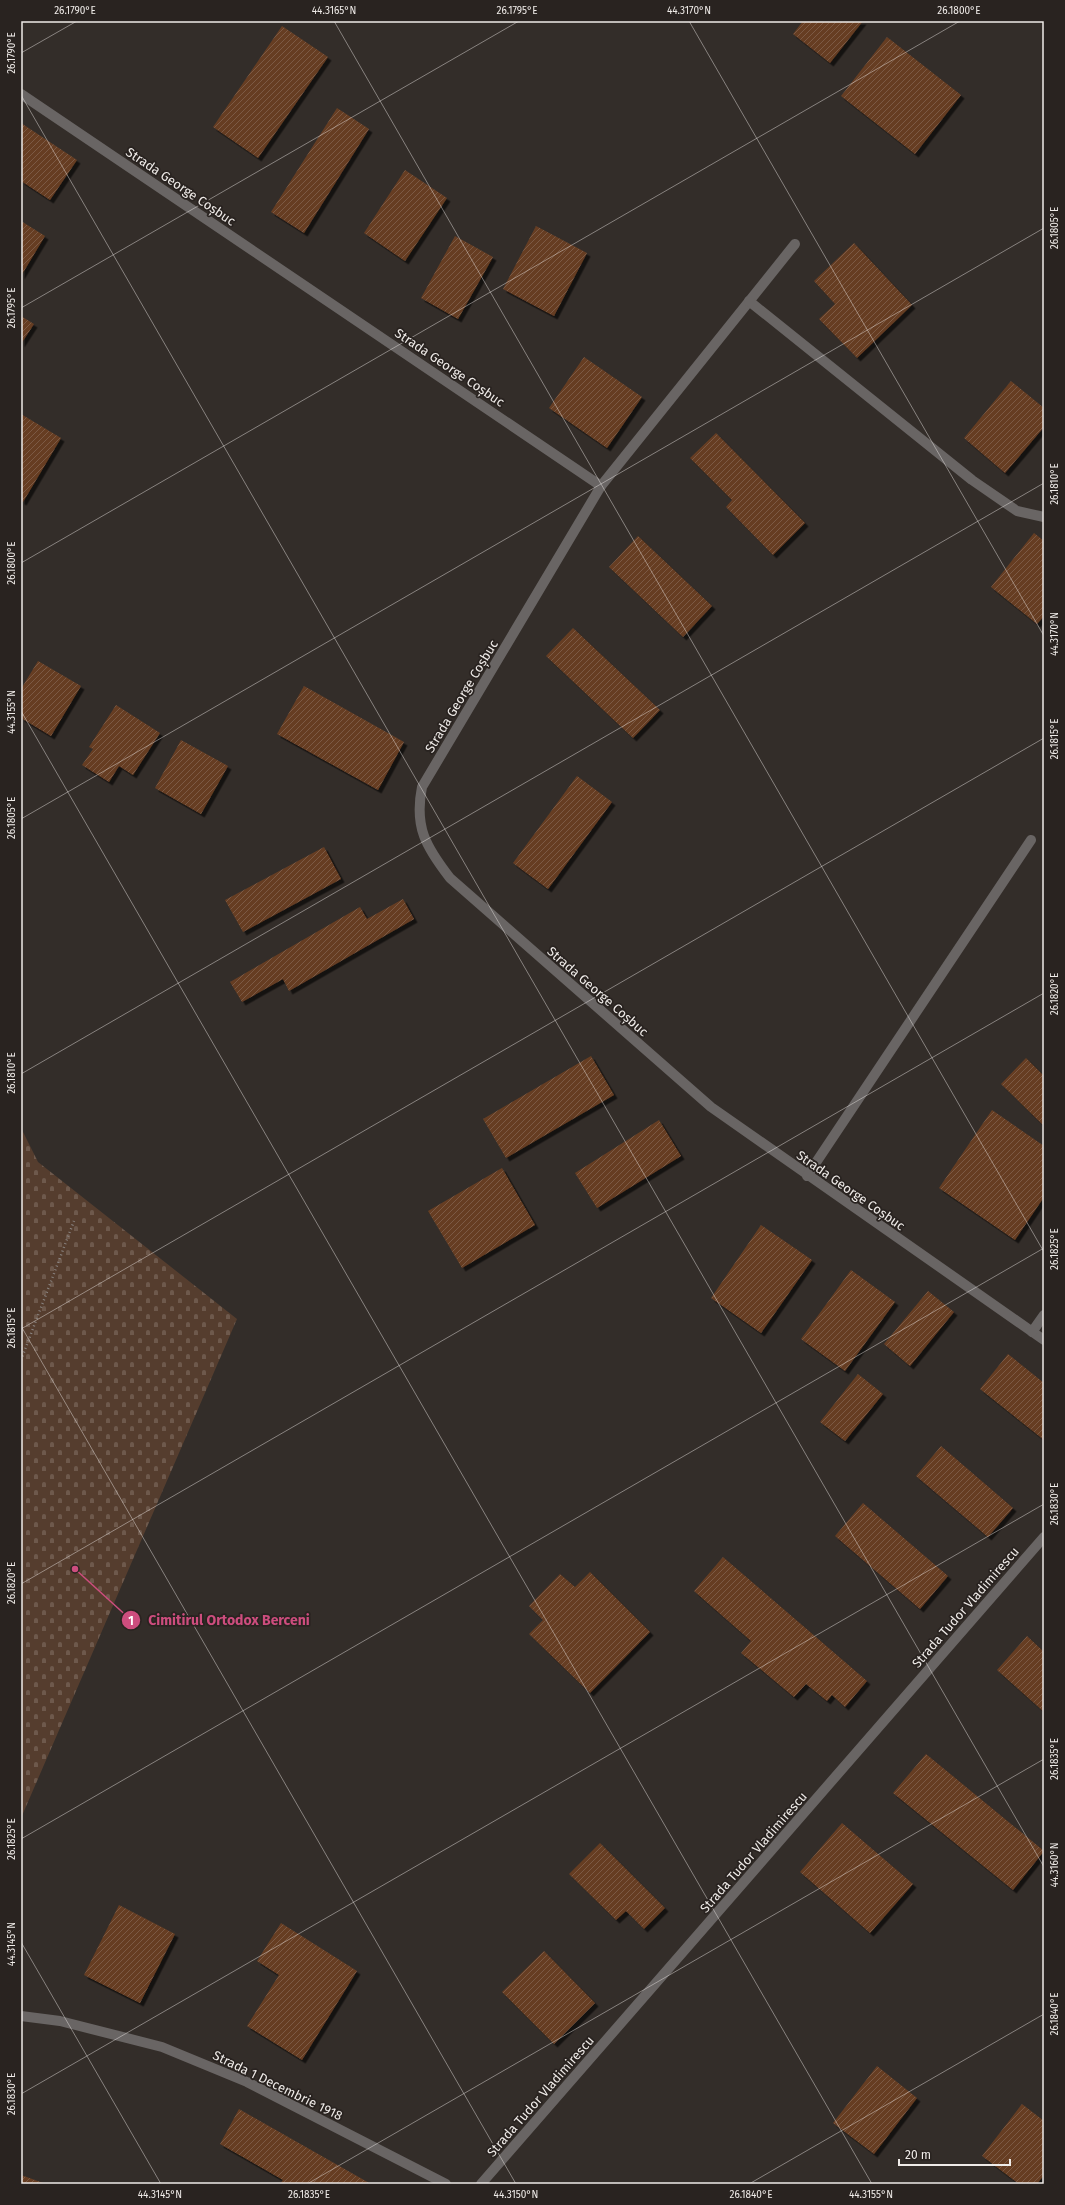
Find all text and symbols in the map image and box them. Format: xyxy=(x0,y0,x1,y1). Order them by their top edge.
text: 26.1790°E xyxy=(54,5,96,17)
text: 44.3165°N xyxy=(312,5,356,17)
text: 26.1795°E xyxy=(496,5,538,17)
text: 44.3170°N xyxy=(667,5,711,17)
text: 26.1800°E xyxy=(937,5,981,17)
text: 26.1790°E xyxy=(6,32,18,74)
street label: Strada George Coșbuc xyxy=(123,144,238,229)
text: 26.1805°E xyxy=(1049,207,1061,249)
text: 26.1795°E xyxy=(6,287,18,329)
street label: Strada George Coșbuc xyxy=(392,325,507,410)
text: 26.1810°E xyxy=(1049,463,1061,505)
text: 26.1800°E xyxy=(6,541,18,585)
text: 44.3170°N xyxy=(1049,612,1061,656)
street label: Strada George Coșbuc xyxy=(422,637,502,756)
text: 44.3155°N xyxy=(6,690,18,734)
text: 26.1815°E xyxy=(1049,718,1061,760)
text: 26.1805°E xyxy=(6,797,18,839)
street label: Strada George Coșbuc xyxy=(544,944,651,1040)
text: 26.1820°E xyxy=(1049,973,1061,1015)
text: 26.1810°E xyxy=(6,1052,18,1094)
street label: Strada George Coșbuc xyxy=(793,1147,908,1234)
text: 26.1825°E xyxy=(1049,1228,1061,1270)
text: 26.1815°E xyxy=(6,1307,18,1349)
text: 26.1830°E xyxy=(1049,1483,1061,1525)
street label: Strada Tudor Vladimirescu xyxy=(909,1544,1022,1671)
text: 26.1820°E xyxy=(6,1562,18,1604)
callout: Cimitirul Ortodox Berceni xyxy=(121,1607,318,1633)
text: Cimitirul Ortodox Berceni xyxy=(148,1612,310,1629)
text: 1 xyxy=(128,1614,134,1628)
text: 26.1835°E xyxy=(1049,1738,1061,1780)
street label: Strada Tudor Vladimirescu xyxy=(697,1789,810,1916)
text: 26.1825°E xyxy=(6,1818,18,1860)
text: 44.3160°N xyxy=(1049,1842,1061,1888)
text: 44.3145°N xyxy=(6,1922,18,1966)
text: 26.1840°E xyxy=(1049,1993,1061,2036)
street label: Strada Tudor Vladimirescu xyxy=(484,2033,597,2160)
street label: Strada 1 Decembrie 1918 xyxy=(211,2048,345,2123)
text: 26.1830°E xyxy=(6,2073,18,2115)
scale bar xyxy=(899,2141,1010,2167)
text: 20 m xyxy=(905,2148,931,2162)
text: 44.3145°N xyxy=(138,2189,182,2201)
text: 26.1835°E xyxy=(288,2189,330,2201)
text: 44.3150°N xyxy=(494,2189,538,2201)
text: 26.1840°E xyxy=(730,2189,773,2201)
text: 44.3155°N xyxy=(849,2189,893,2201)

